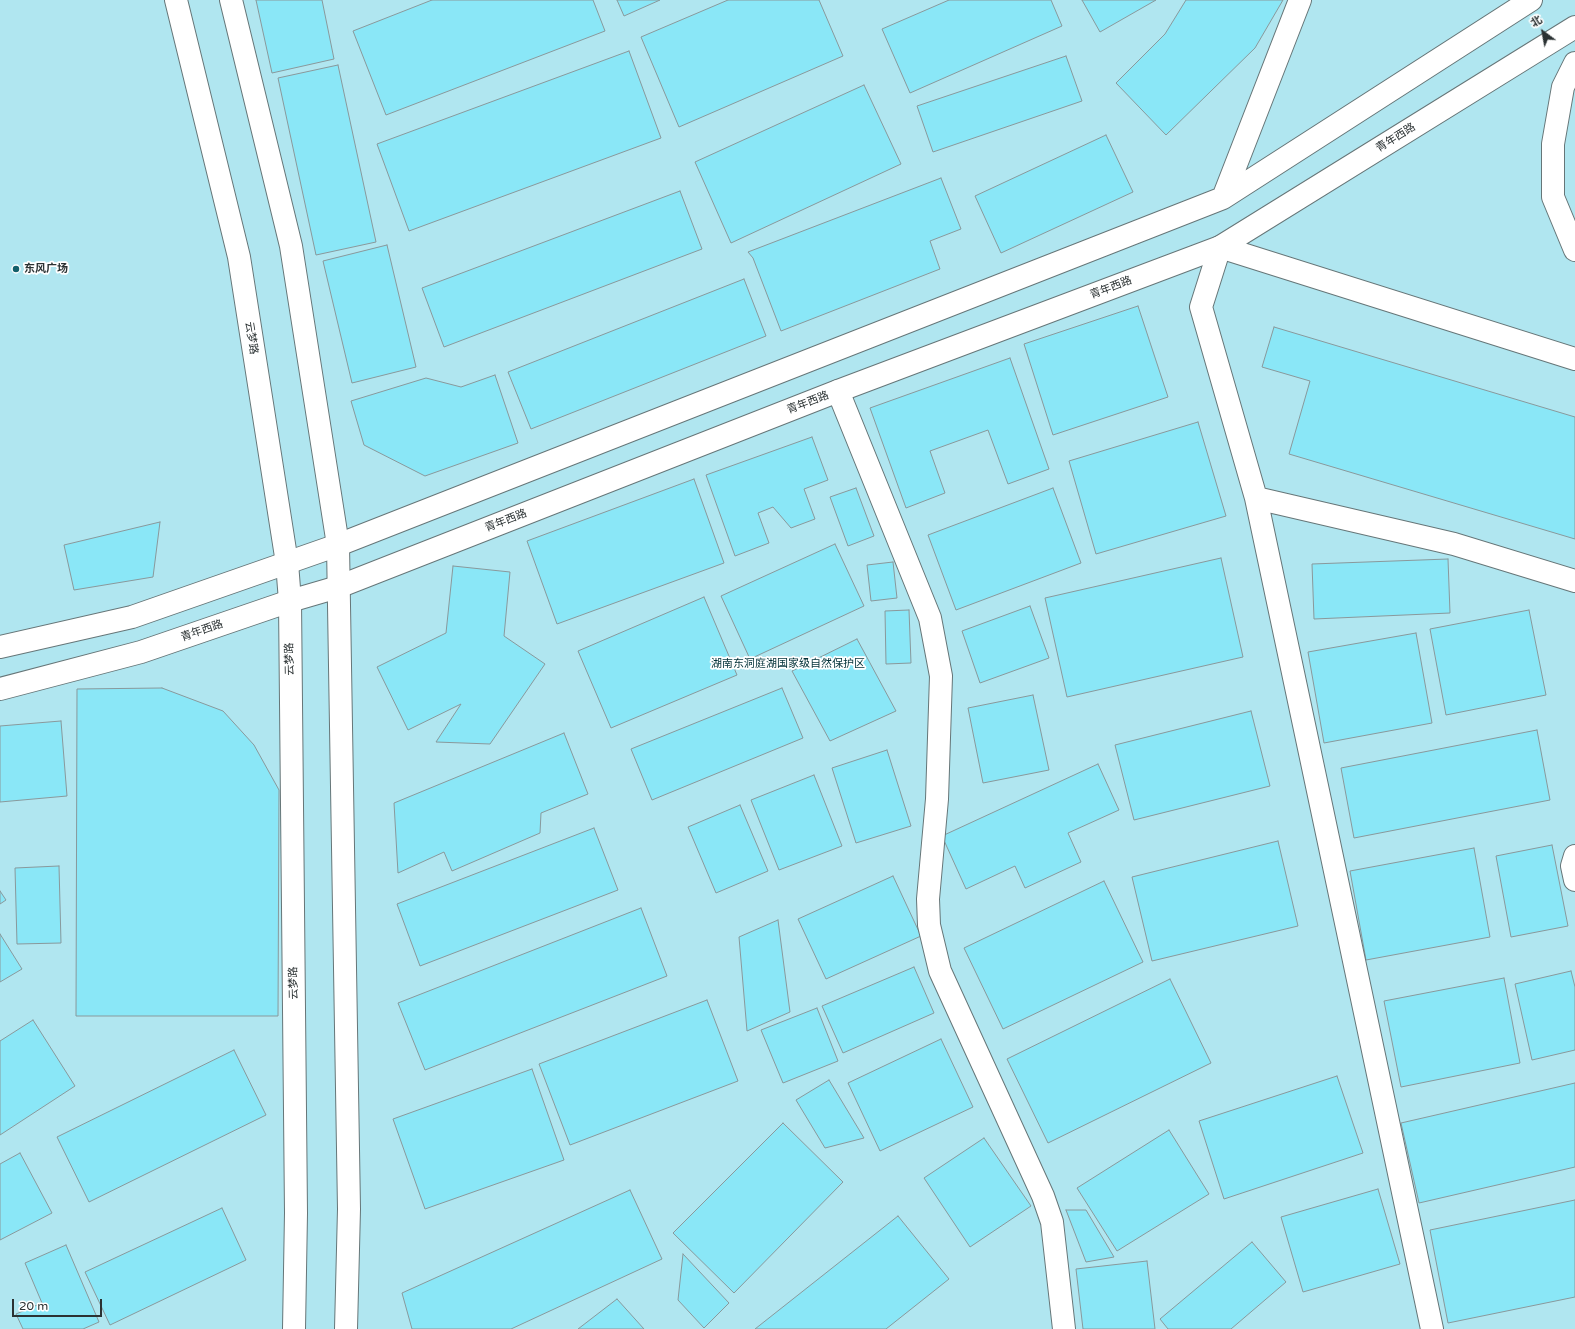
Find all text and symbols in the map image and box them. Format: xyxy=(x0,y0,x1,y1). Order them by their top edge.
north arrow xyxy=(1523,12,1563,52)
text: 北 xyxy=(1528,13,1544,30)
street label: 青年西路 xyxy=(1374,121,1418,155)
place label: 东风广场 xyxy=(24,262,68,276)
marker: 东风广场 xyxy=(11,264,21,274)
street label: 青年西路 xyxy=(1088,274,1134,302)
street label: 云梦路 xyxy=(242,321,260,355)
street label: 青年西路 xyxy=(785,389,831,417)
street label: 青年西路 xyxy=(483,507,529,535)
street label: 青年西路 xyxy=(179,618,225,644)
street label: 云梦路 xyxy=(283,642,297,676)
park label: 湖南东洞庭湖国家级自然保护区 xyxy=(711,657,865,671)
street label: 云梦路 xyxy=(287,966,301,1000)
scale bar xyxy=(14,1291,104,1317)
text: 20 m xyxy=(19,1299,48,1313)

